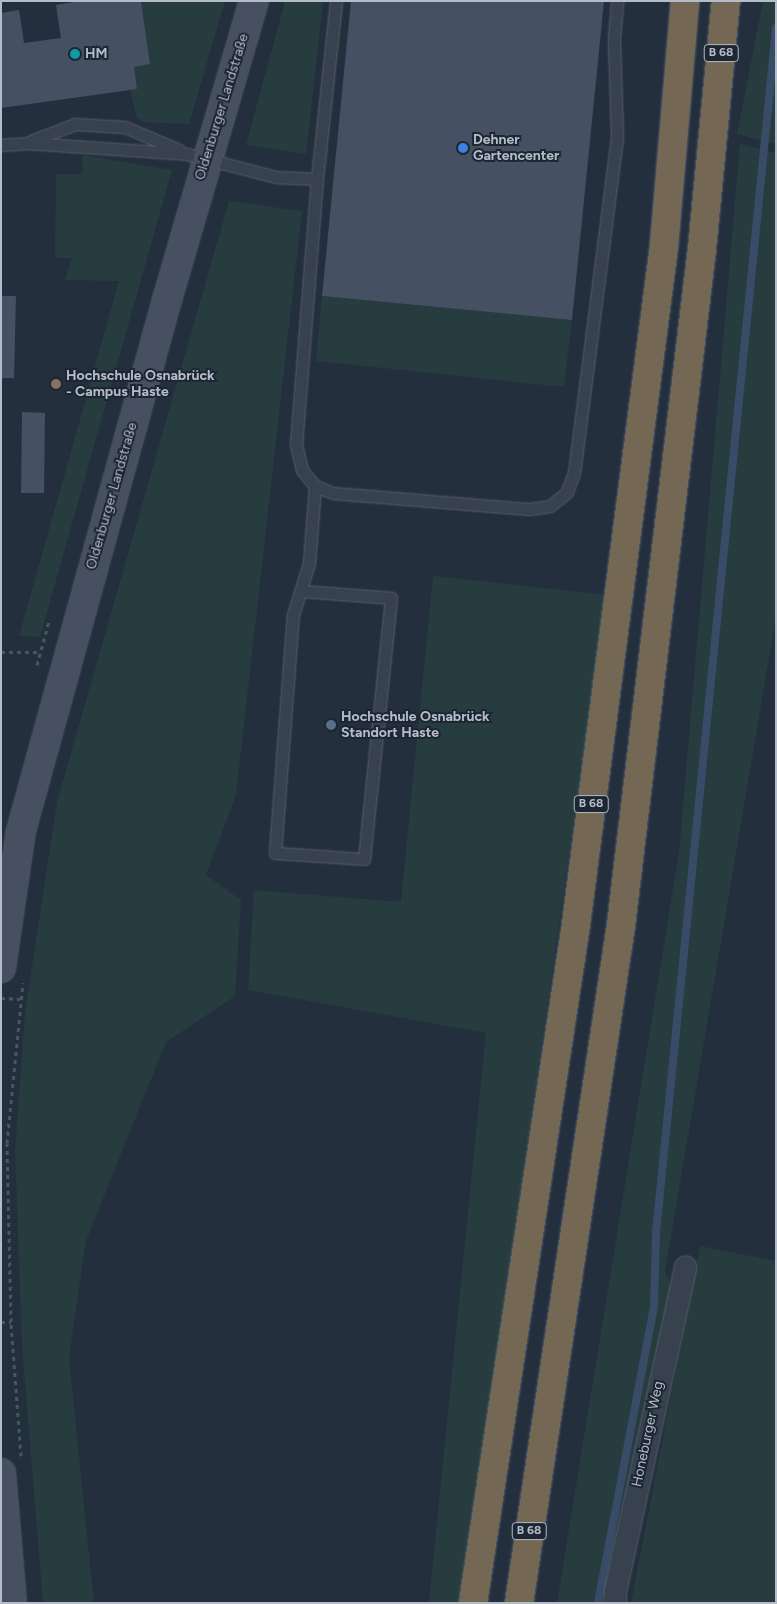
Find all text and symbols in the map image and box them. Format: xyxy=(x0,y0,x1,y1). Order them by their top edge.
street label: Oldenburger Landstraße xyxy=(192,32,252,182)
road number: B 68 xyxy=(704,44,738,62)
place label: HM xyxy=(85,46,107,62)
marker: HM xyxy=(69,48,81,60)
place label: Dehner Gartencenter xyxy=(473,132,559,164)
marker: Dehner Gartencenter xyxy=(457,142,469,154)
place label: Hochschule Osnabrück - Campus Haste xyxy=(66,368,215,401)
marker: Hochschule Osnabrück - Campus Haste xyxy=(50,378,62,390)
street label: Oldenburger Landstraße xyxy=(83,421,141,571)
place label: Hochschule Osnabrück Standort Haste xyxy=(341,709,490,742)
marker: Hochschule Osnabrück Standort Haste xyxy=(325,719,337,731)
road number: B 68 xyxy=(574,794,608,814)
street label: Honeburger Weg xyxy=(629,1380,667,1488)
road number: B 68 xyxy=(512,1522,546,1540)

